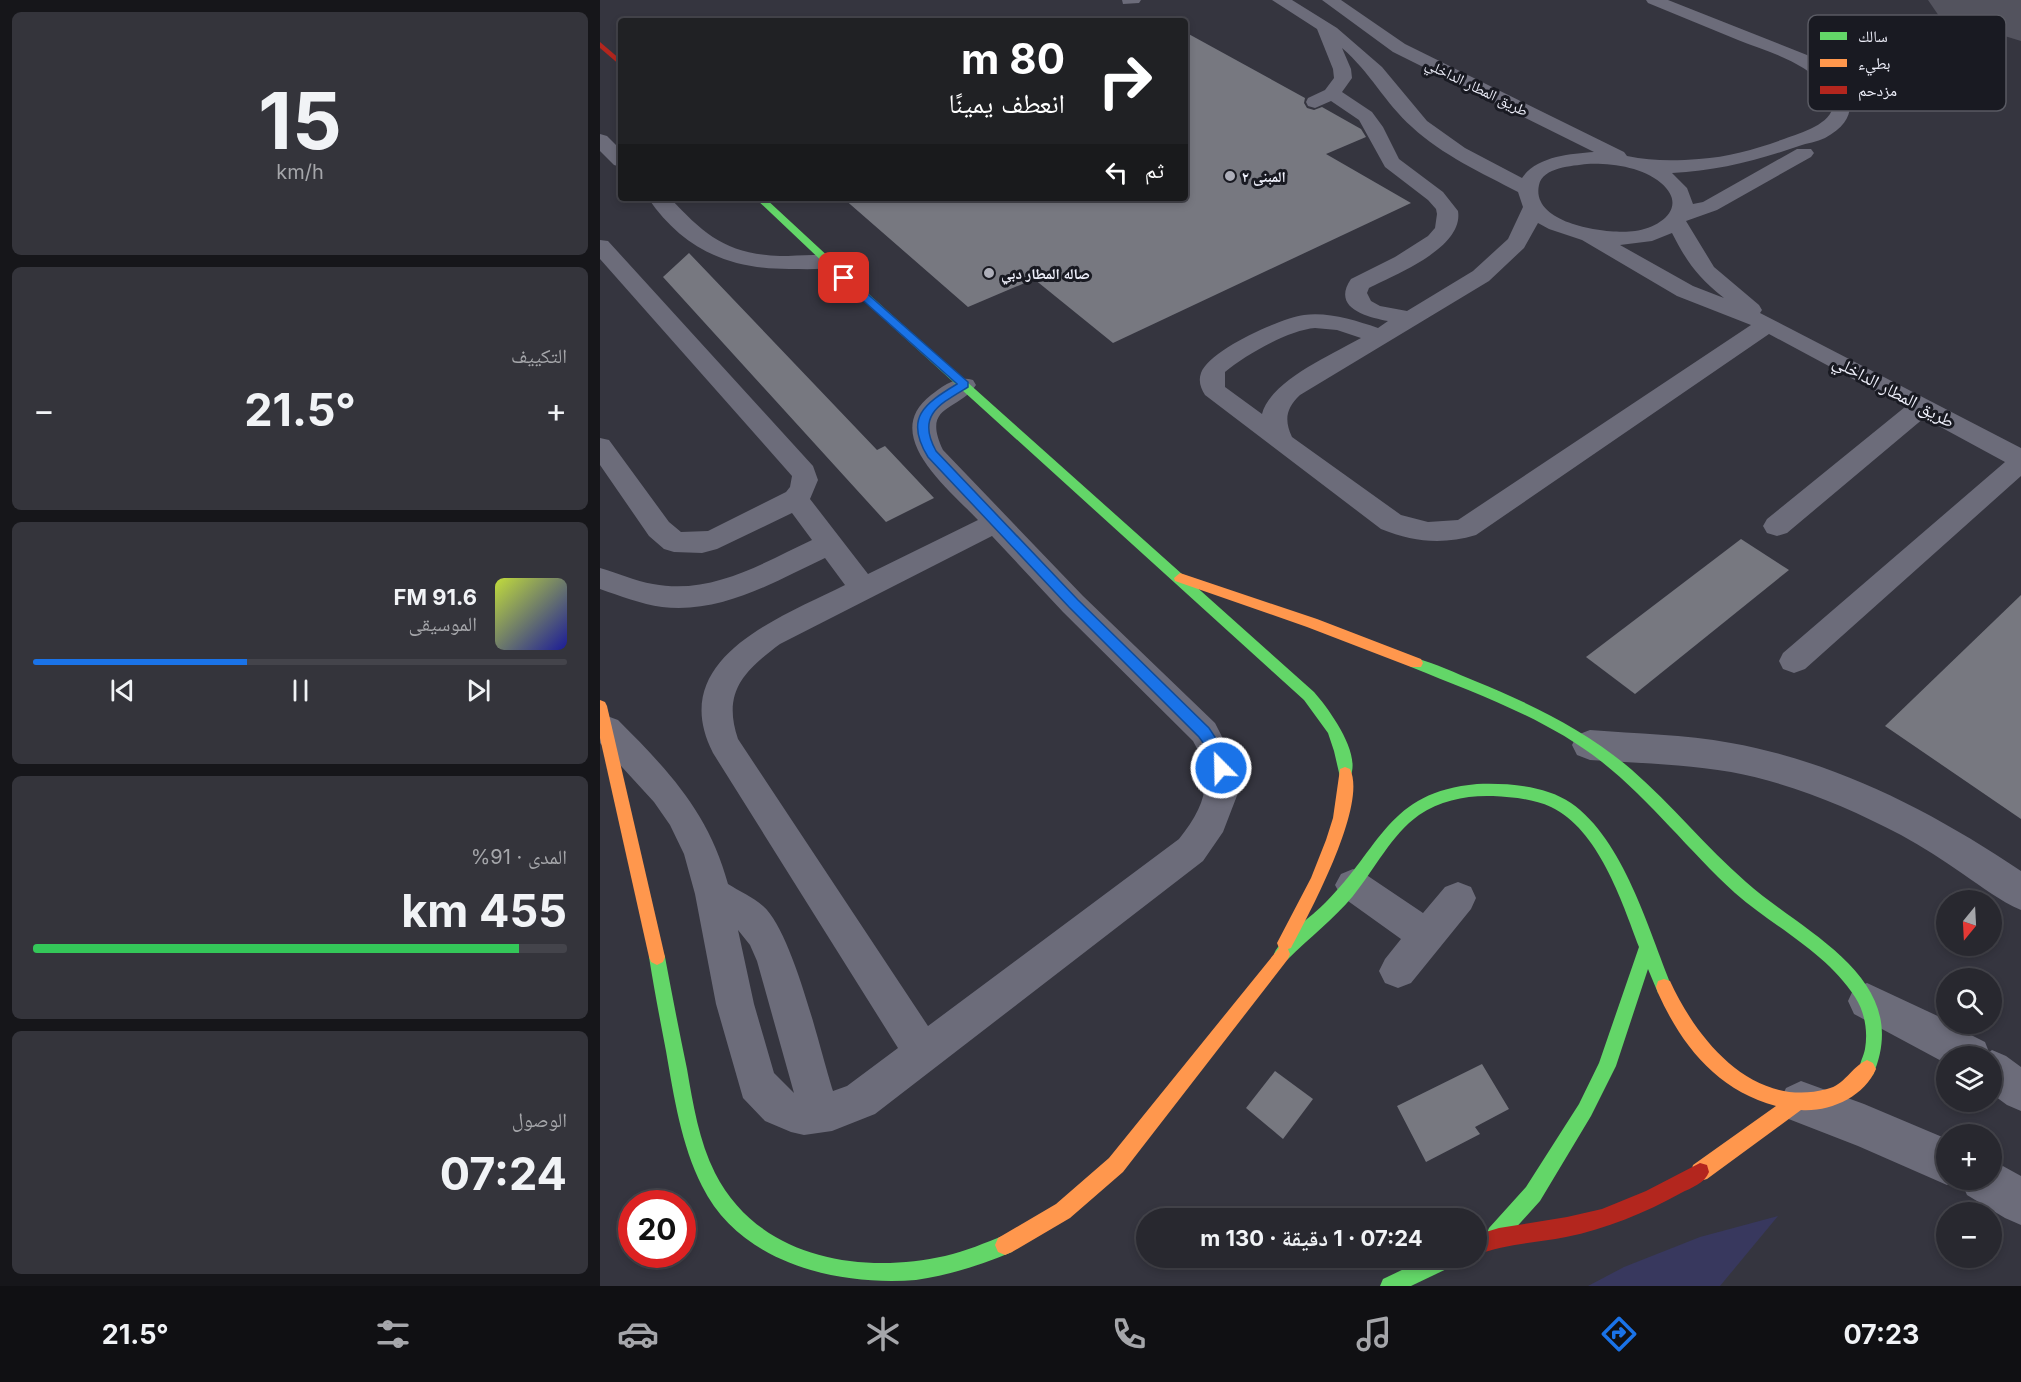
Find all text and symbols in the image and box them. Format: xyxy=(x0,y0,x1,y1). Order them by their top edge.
legend xyxy=(1808,15,2006,111)
text: سالك xyxy=(1858,26,1888,46)
text: 80 m xyxy=(961,33,1065,84)
icon: right xyxy=(1086,42,1164,120)
text: بطيء xyxy=(1858,53,1890,76)
street label: طريق المطار الداخلي xyxy=(1421,54,1532,123)
text: 15 xyxy=(258,73,342,168)
text: مزدحم xyxy=(1858,80,1897,101)
text: انعطف يمينًا xyxy=(948,87,1065,120)
icon: left xyxy=(1100,156,1133,189)
text: ثم xyxy=(1145,157,1164,183)
text: km/h xyxy=(276,160,324,184)
place label: المبنى ٢ xyxy=(1242,167,1286,186)
marker: المبنى ٢ xyxy=(1223,169,1237,183)
pin xyxy=(818,252,869,303)
icon: arrive xyxy=(827,261,860,294)
place label: صاله المطار دبي xyxy=(1001,264,1090,285)
marker: صاله المطار دبي xyxy=(982,266,996,280)
text: التكييف xyxy=(511,344,567,368)
street label: طريق المطار الداخلي xyxy=(1828,350,1958,436)
text: 21.5° xyxy=(244,382,356,437)
text: − xyxy=(33,390,55,430)
text: + xyxy=(545,390,567,430)
text: 91.6 FM xyxy=(394,584,477,610)
text: الموسيقى xyxy=(409,612,477,636)
icon: previous xyxy=(106,674,139,707)
icon: pause xyxy=(284,674,317,707)
icon: next xyxy=(462,674,495,707)
position arrow xyxy=(1189,736,1253,800)
text: المدى · 91% xyxy=(471,845,567,869)
text: 455 km xyxy=(401,883,567,938)
north arrow xyxy=(1936,890,2002,956)
map controls xyxy=(1936,890,2002,1268)
button: search xyxy=(1936,968,2002,1034)
button: layers xyxy=(1936,1046,2002,1112)
text: الوصول xyxy=(512,1108,567,1132)
button: + xyxy=(1936,1124,2002,1190)
text: 07:24 xyxy=(440,1146,567,1201)
speed limit sign: 20 xyxy=(618,1190,696,1268)
button: − xyxy=(1936,1202,2002,1268)
text: 07:24 · 1 دقيقة · 130 m xyxy=(1200,1225,1423,1251)
icon: filters xyxy=(372,1313,414,1355)
icon: car xyxy=(617,1313,659,1355)
icon: climate xyxy=(862,1313,904,1355)
icon: phone xyxy=(1108,1313,1150,1355)
icon: music xyxy=(1353,1313,1395,1355)
icon: directions xyxy=(1598,1313,1640,1355)
text: 21.5° xyxy=(102,1318,169,1351)
text: 07:23 xyxy=(1843,1318,1919,1351)

